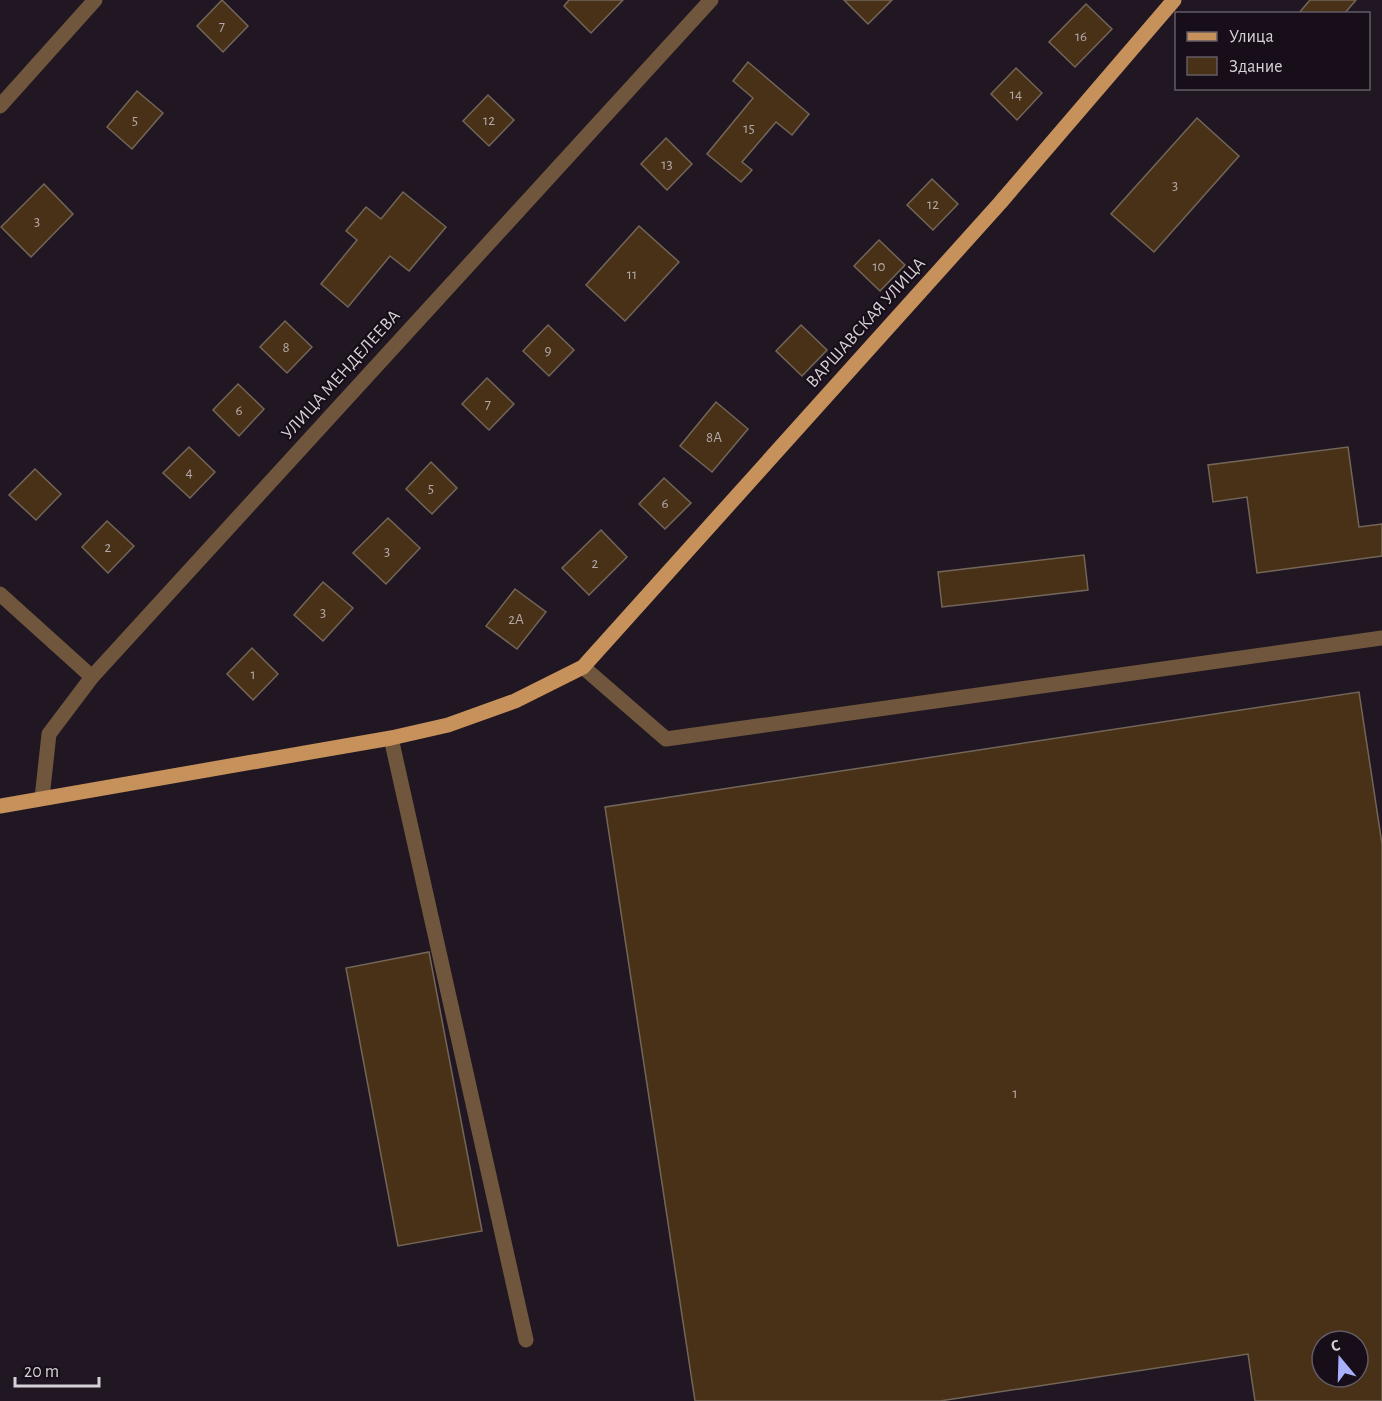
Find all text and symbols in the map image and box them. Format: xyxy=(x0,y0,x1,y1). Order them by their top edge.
legend xyxy=(1175,12,1370,90)
house number: 7 xyxy=(219,19,225,34)
text: Улица xyxy=(1229,28,1274,46)
house number: 16 xyxy=(1075,29,1087,44)
text: Здание xyxy=(1229,58,1283,76)
house number: 14 xyxy=(1010,87,1022,102)
house number: 5 xyxy=(132,113,138,128)
house number: 12 xyxy=(483,113,495,128)
house number: 15 xyxy=(743,121,755,136)
house number: 13 xyxy=(661,157,673,172)
house number: 3 xyxy=(1172,178,1178,193)
house number: 12 xyxy=(927,197,939,212)
house number: 3 xyxy=(34,214,40,229)
street label: ВАРШАВСКАЯ УЛИЦА xyxy=(803,254,929,391)
house number: 10 xyxy=(872,259,886,274)
house number: 11 xyxy=(627,267,637,282)
street label: УЛИЦА МЕНДЕЛЕЕВА xyxy=(278,306,404,443)
house number: 8 xyxy=(282,340,290,355)
house number: 9 xyxy=(544,343,552,358)
house number: 7 xyxy=(485,397,491,412)
house number: 6 xyxy=(235,403,243,418)
house number: 8А xyxy=(706,430,722,445)
house number: 4 xyxy=(185,465,193,480)
house number: 5 xyxy=(428,481,434,496)
house number: 6 xyxy=(661,496,669,511)
house number: 2 xyxy=(105,540,112,555)
house number: 3 xyxy=(384,544,390,559)
house number: 2 xyxy=(592,556,599,571)
house number: 3 xyxy=(320,605,326,620)
house number: 2А xyxy=(508,612,524,627)
house number: 1 xyxy=(250,667,256,682)
house number: 1 xyxy=(1012,1086,1018,1101)
north arrow xyxy=(1310,1329,1370,1389)
text: С xyxy=(1329,1337,1342,1355)
scale bar xyxy=(15,1350,99,1388)
text: 20 m xyxy=(24,1363,59,1381)

